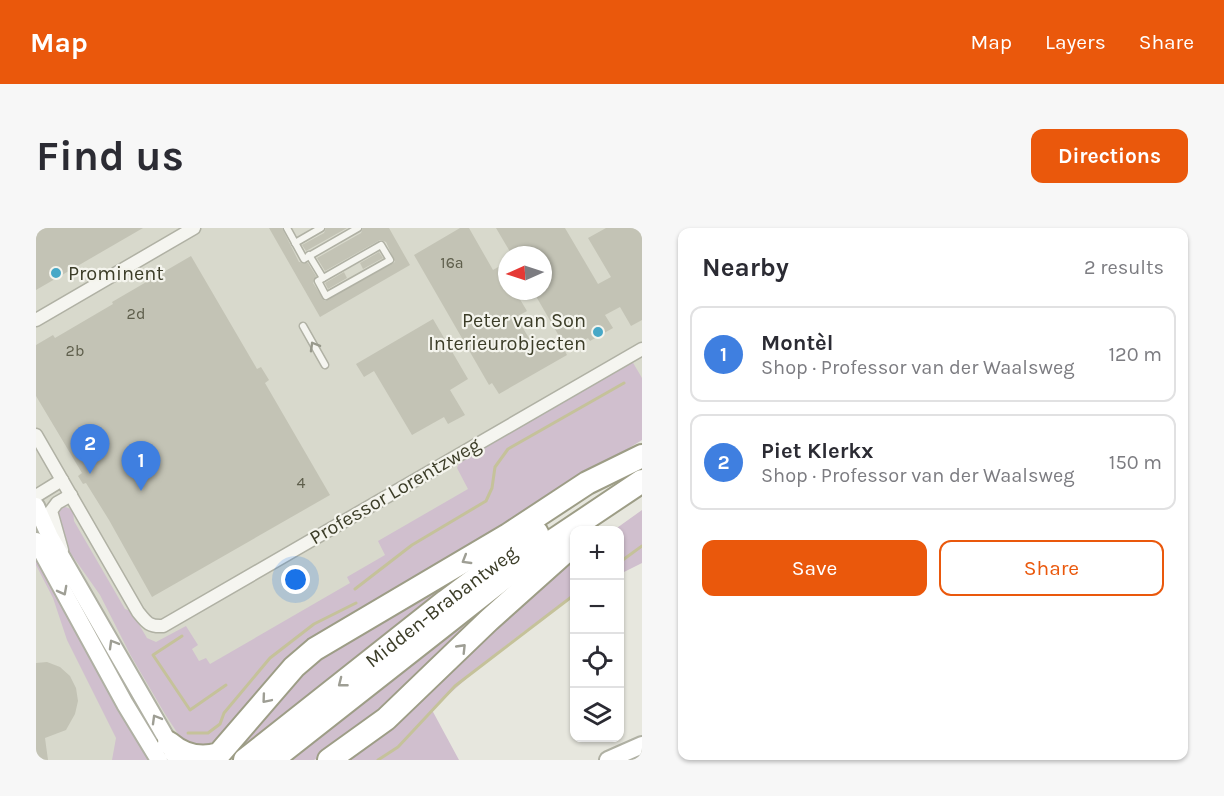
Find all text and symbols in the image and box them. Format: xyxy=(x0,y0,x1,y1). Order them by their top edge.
text: Map xyxy=(30,26,88,59)
text: Map xyxy=(970,30,1012,54)
text: Layers xyxy=(1045,30,1106,54)
text: Share xyxy=(1139,30,1194,54)
button: Directions xyxy=(1031,129,1188,183)
text: Find us xyxy=(36,131,184,181)
north arrow xyxy=(498,246,552,300)
text: Nearby xyxy=(702,252,789,283)
house number: 16a xyxy=(440,253,464,272)
text: 2 results xyxy=(1084,256,1164,279)
place label: Prominent xyxy=(68,262,164,285)
marker: Prominent xyxy=(49,266,63,280)
house number: 2d xyxy=(127,304,145,323)
place label: Peter van Son Interieurobjecten xyxy=(428,309,586,355)
marker: Peter van Son Interieurobjecten xyxy=(591,325,605,339)
text: Montèl xyxy=(761,330,833,356)
house number: 2b xyxy=(66,341,84,360)
one-way arrow xyxy=(310,342,321,352)
text: 1 xyxy=(720,343,727,366)
text: 120 m xyxy=(1108,343,1162,366)
text: Shop · Professor van der Waalsweg xyxy=(761,356,1075,379)
pin: 2 xyxy=(70,424,110,474)
street label: Professor Lorentzweg xyxy=(306,433,484,549)
text: Piet Klerkx xyxy=(761,438,873,464)
pin: 1 xyxy=(122,442,160,491)
text: 2 xyxy=(717,451,730,474)
text: 150 m xyxy=(1109,451,1162,474)
text: Shop · Professor van der Waalsweg xyxy=(761,464,1075,487)
house number: 4 xyxy=(297,473,306,492)
map controls xyxy=(570,526,624,742)
button: + xyxy=(570,526,624,580)
button: Save xyxy=(702,540,927,596)
button: Share xyxy=(939,540,1164,596)
street label: Midden-Brabantweg xyxy=(361,541,521,672)
one-way arrow xyxy=(462,553,472,565)
your location xyxy=(281,565,310,594)
button: − xyxy=(570,580,624,634)
one-way arrow xyxy=(56,585,67,595)
button: locate xyxy=(570,634,624,688)
one-way arrow xyxy=(108,640,120,650)
one-way arrow xyxy=(455,644,466,655)
one-way arrow xyxy=(338,676,349,687)
button: layers xyxy=(570,688,624,742)
one-way arrow xyxy=(262,692,273,703)
one-way arrow xyxy=(151,714,163,725)

